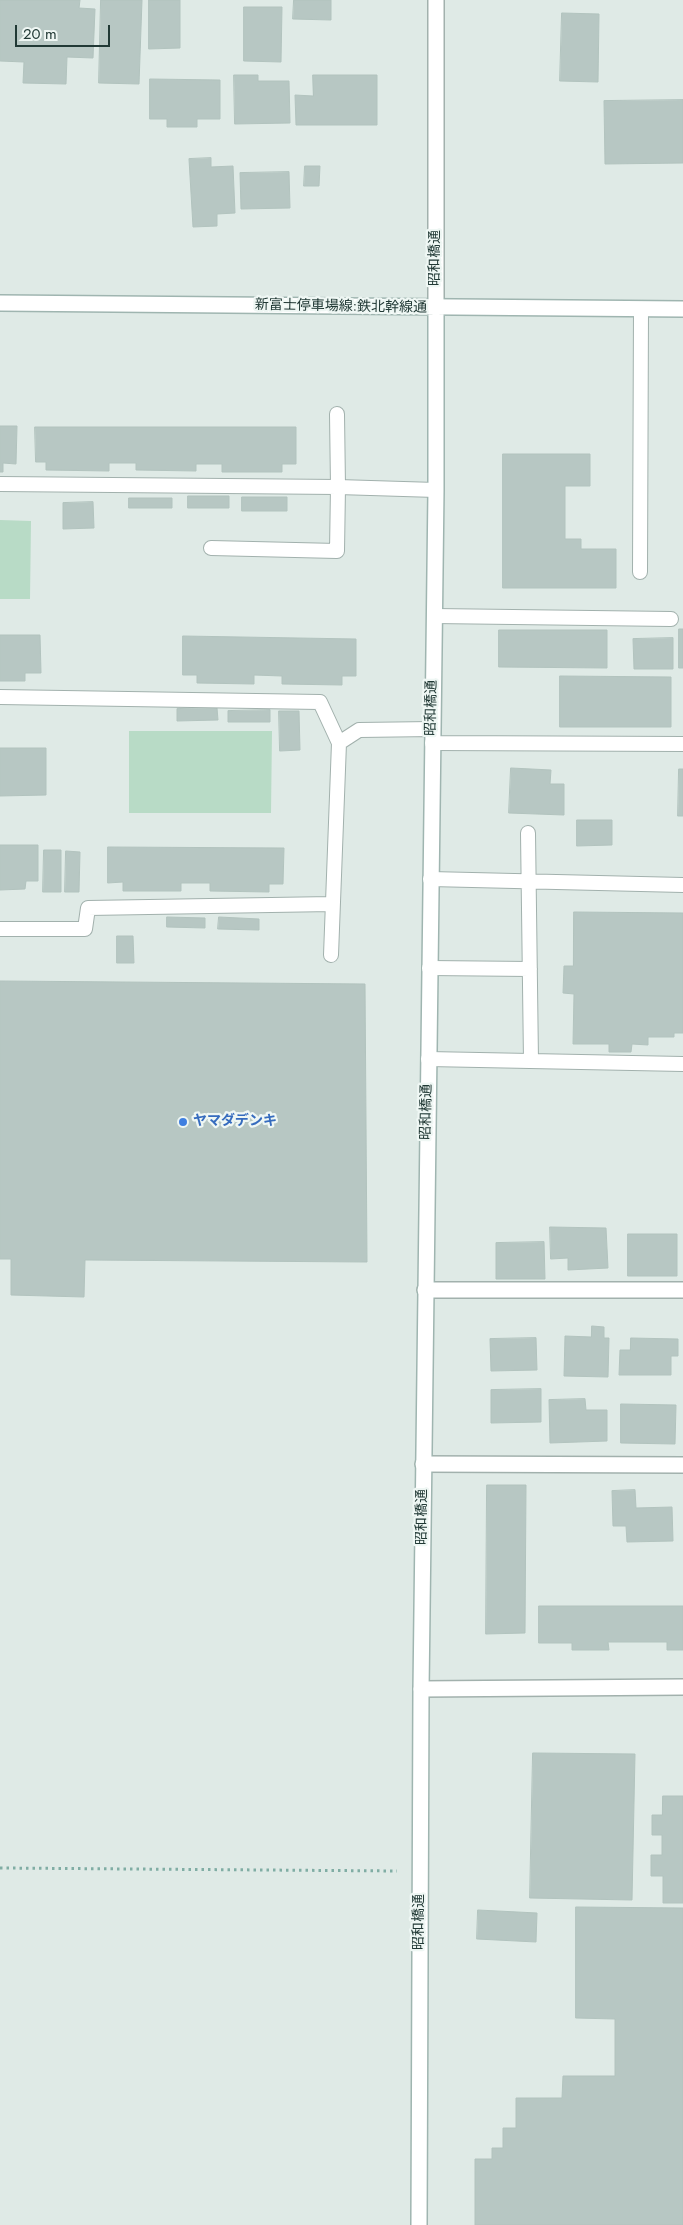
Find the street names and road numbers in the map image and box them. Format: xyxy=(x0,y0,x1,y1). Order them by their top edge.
street label: 昭和橋通 xyxy=(428,230,444,286)
street label: 新富士停車場線:鉄北幹線通 xyxy=(255,297,427,317)
street label: 昭和橋通 xyxy=(423,680,441,736)
street label: 昭和橋通 xyxy=(418,1084,436,1140)
street label: 昭和橋通 xyxy=(415,1489,431,1545)
street label: 昭和橋通 xyxy=(412,1894,428,1950)

